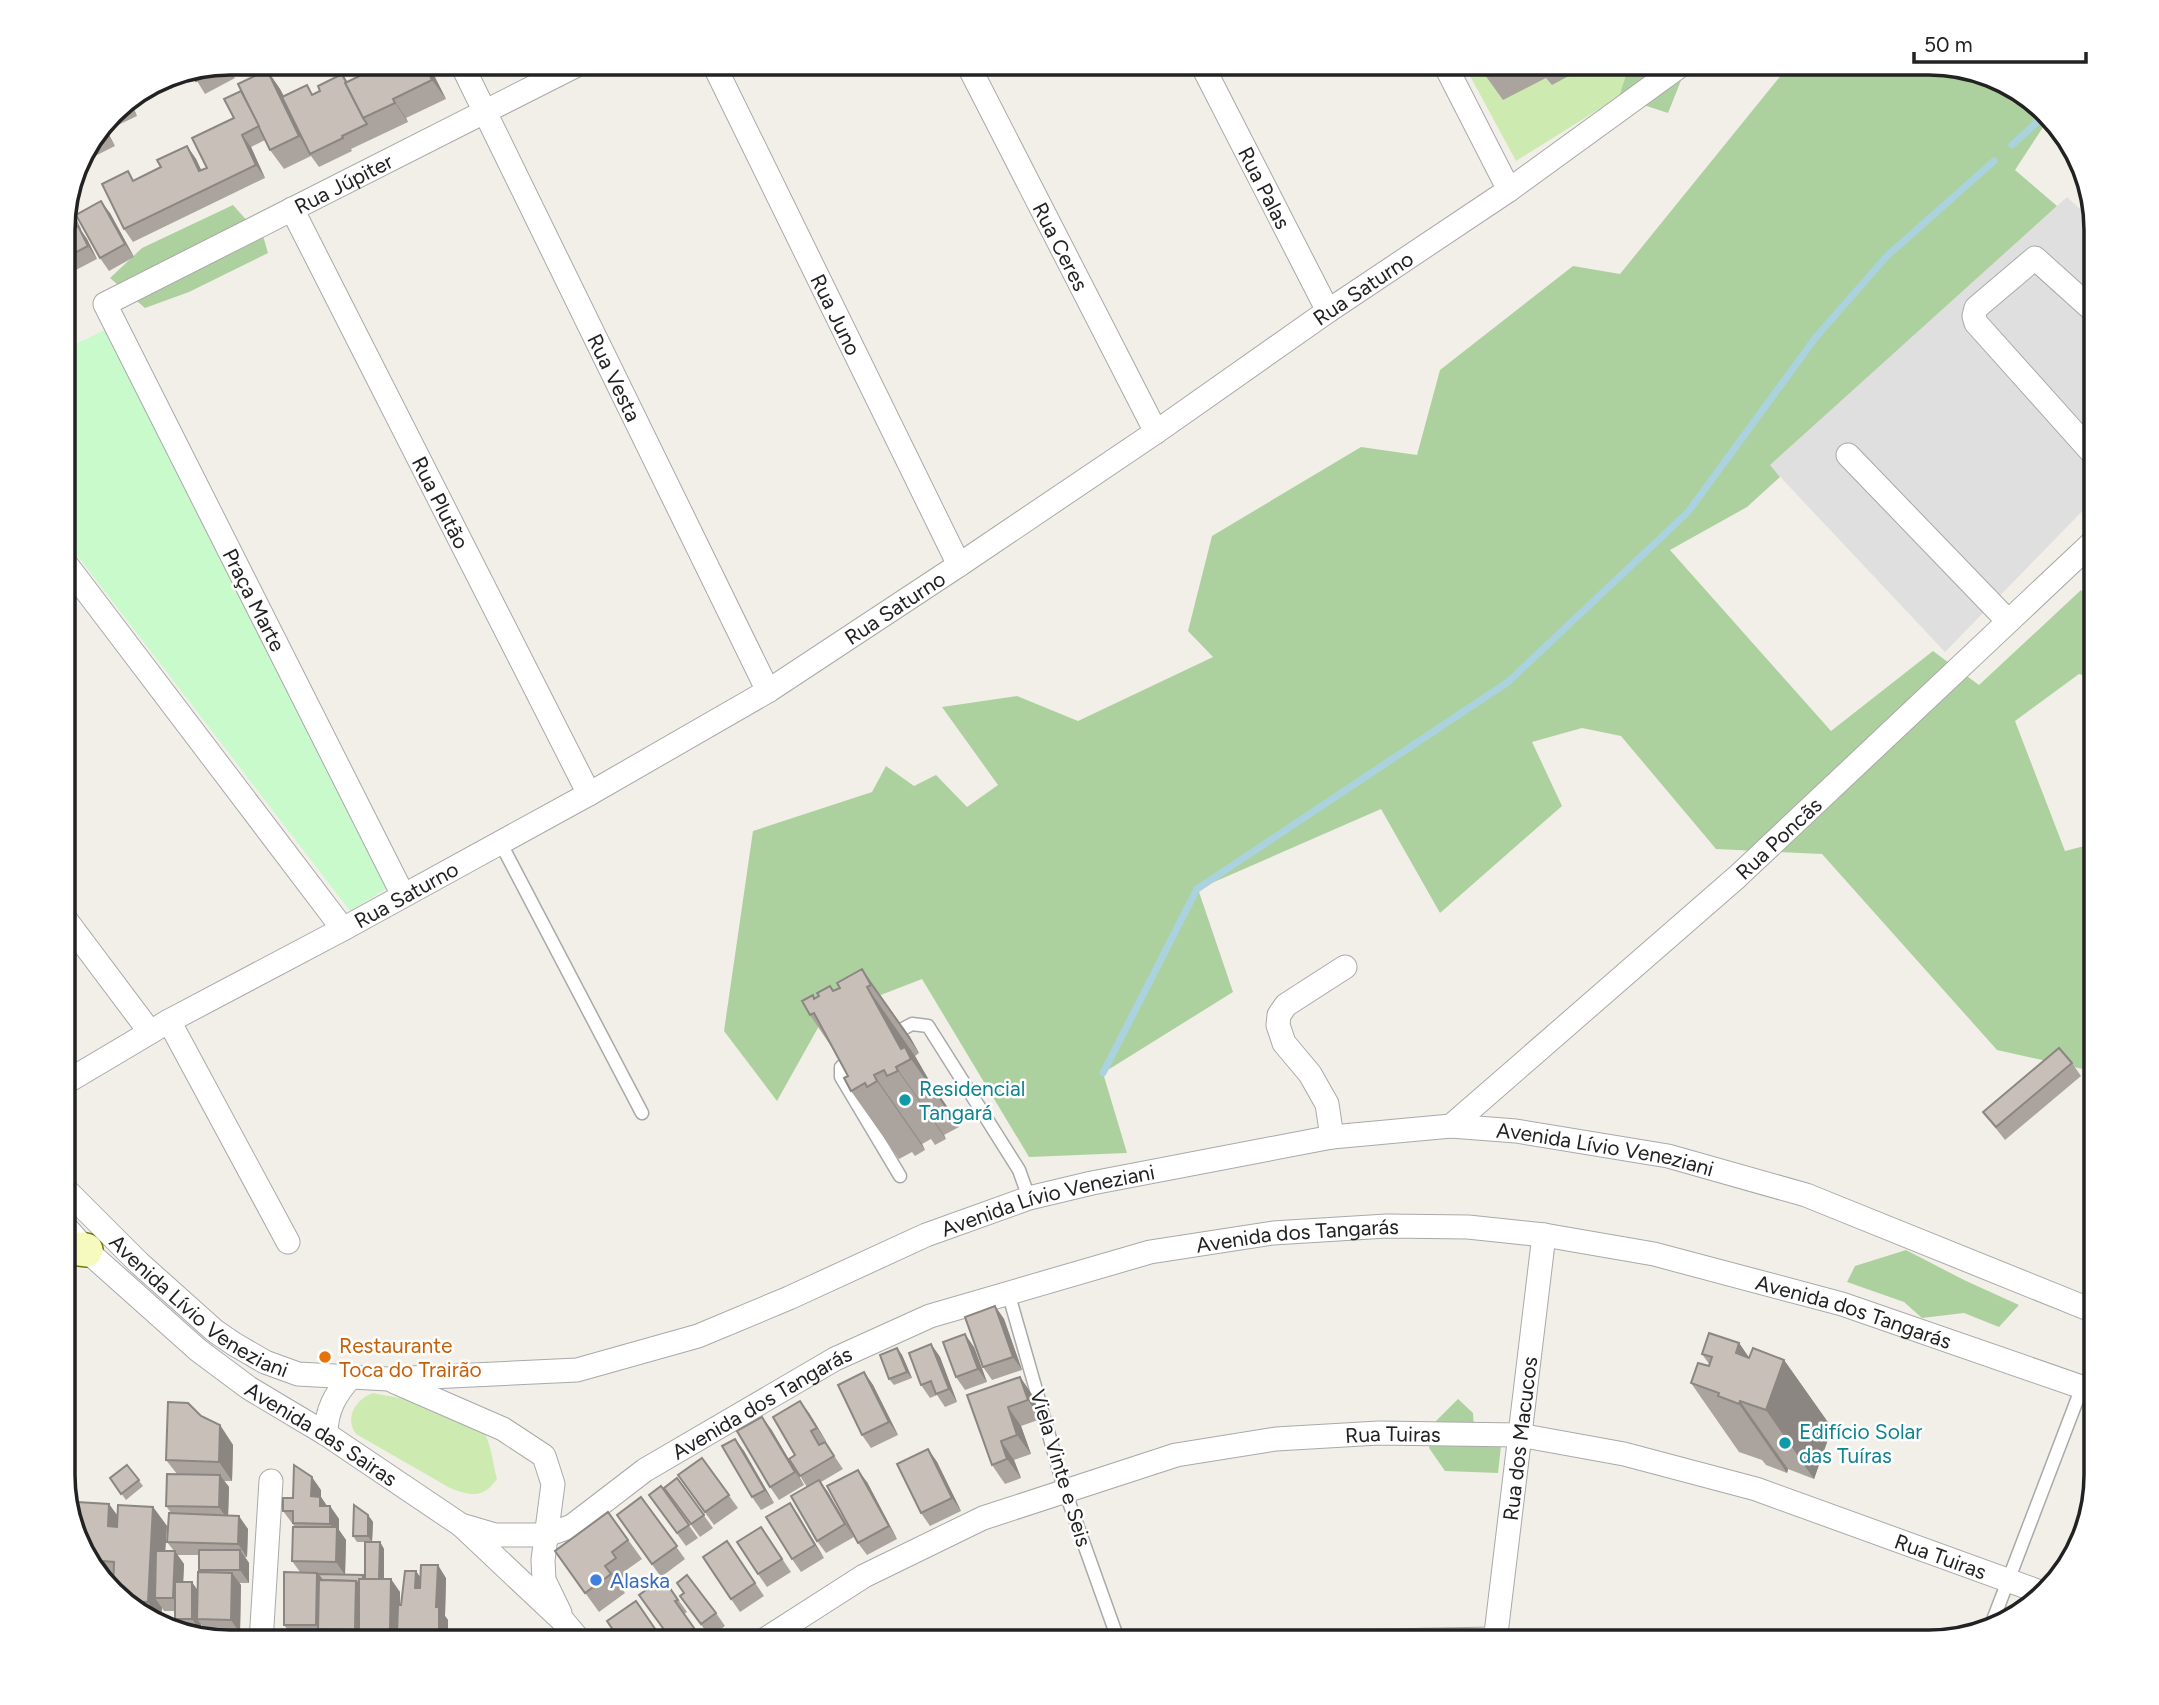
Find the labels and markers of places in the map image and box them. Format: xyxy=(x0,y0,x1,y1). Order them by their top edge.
place label: Residencial Tangará xyxy=(919,1076,1025,1125)
marker: Residencial Tangará xyxy=(897,1092,913,1108)
place label: Restaurante Toca do Trairão xyxy=(339,1333,482,1382)
marker: Restaurante Toca do Trairão xyxy=(317,1349,333,1365)
place label: Edifício Solar das Tuíras xyxy=(1799,1419,1922,1468)
marker: Edifício Solar das Tuíras xyxy=(1777,1435,1793,1451)
place label: Alaska xyxy=(610,1568,670,1593)
marker: Alaska xyxy=(588,1572,604,1588)

